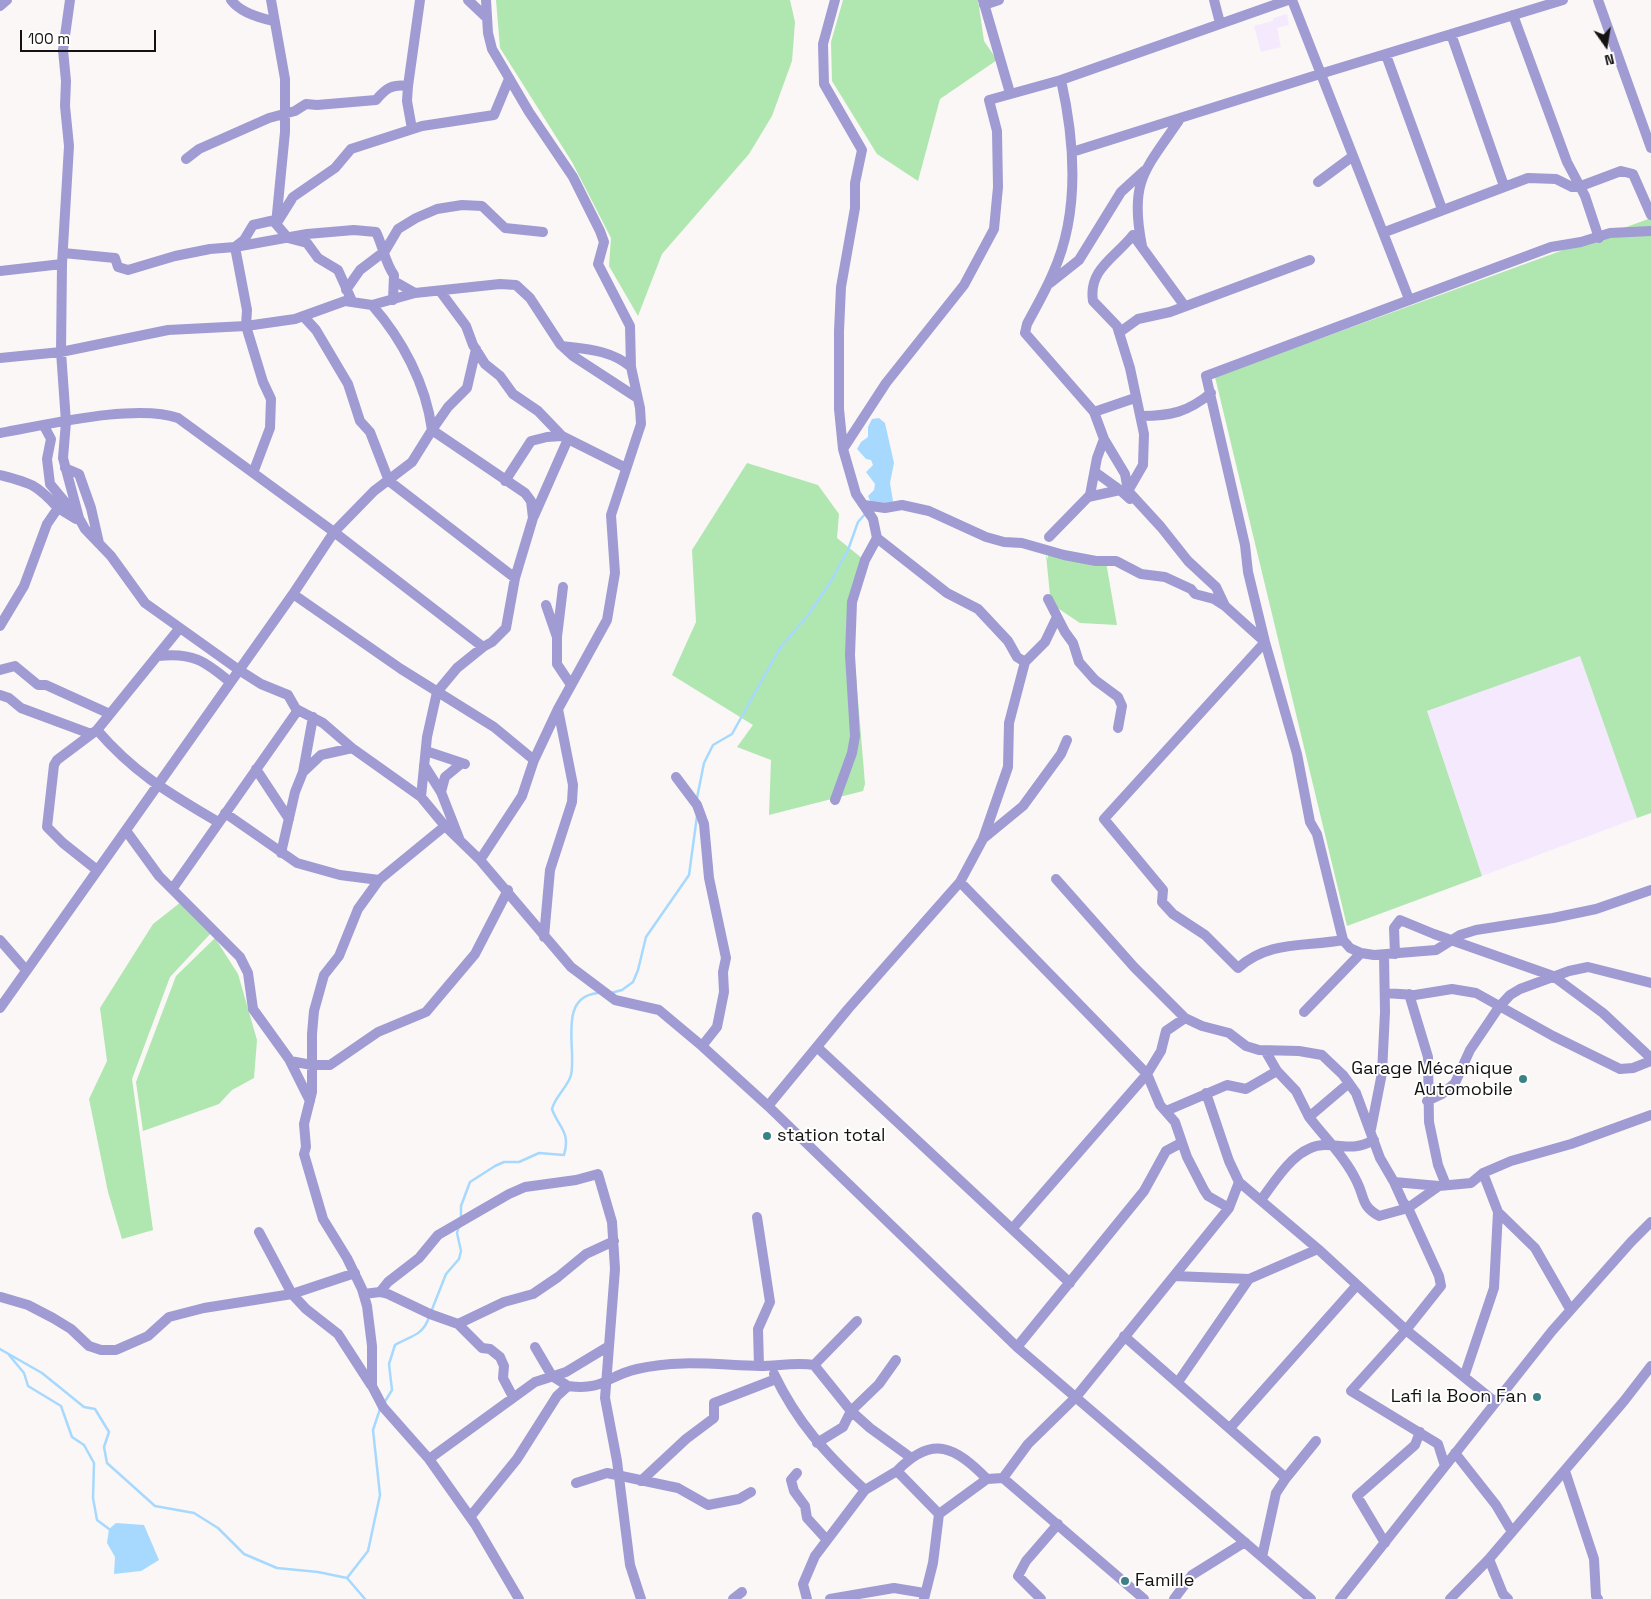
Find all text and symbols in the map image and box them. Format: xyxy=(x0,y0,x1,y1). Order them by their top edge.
scale bar xyxy=(22,20,159,52)
north arrow xyxy=(1581,20,1631,70)
text: 100 m xyxy=(28,29,70,48)
text: N xyxy=(1603,50,1616,69)
place label: Garage Mécanique Automobile xyxy=(1351,1058,1513,1100)
marker: Garage Mécanique Automobile xyxy=(1517,1073,1529,1085)
place label: station total xyxy=(777,1125,885,1147)
marker: station total xyxy=(761,1130,773,1142)
place label: Lafi la Boon Fan xyxy=(1391,1386,1527,1408)
marker: Lafi la Boon Fan xyxy=(1531,1391,1543,1403)
place label: Famille xyxy=(1135,1570,1194,1592)
marker: Famille xyxy=(1119,1575,1131,1587)

